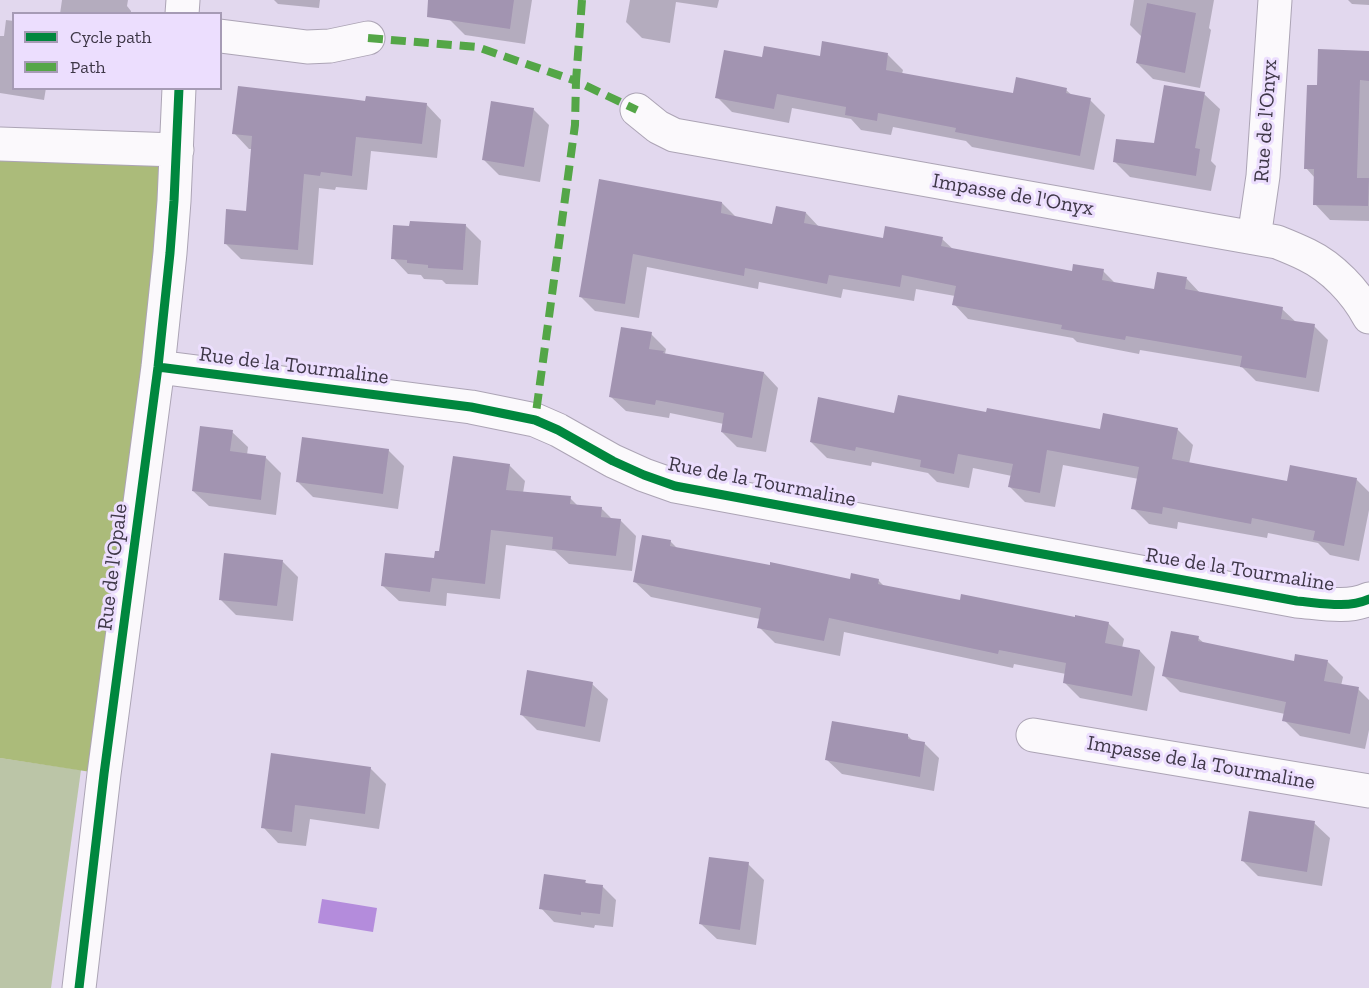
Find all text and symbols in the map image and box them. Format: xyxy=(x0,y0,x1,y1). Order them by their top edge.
legend xyxy=(12,12,222,90)
text: Cycle path xyxy=(70,26,152,48)
text: Path xyxy=(70,56,106,78)
street label: Rue de l'Onyx xyxy=(1249,59,1283,183)
street label: Impasse de l'Onyx xyxy=(930,168,1096,222)
street label: Rue de la Tourmaline xyxy=(198,342,390,390)
street label: Rue de la Tourmaline xyxy=(666,451,858,513)
street label: Rue de l'Opale xyxy=(93,502,133,632)
street label: Rue de la Tourmaline xyxy=(1144,543,1336,597)
street label: Impasse de la Tourmaline xyxy=(1085,731,1317,795)

